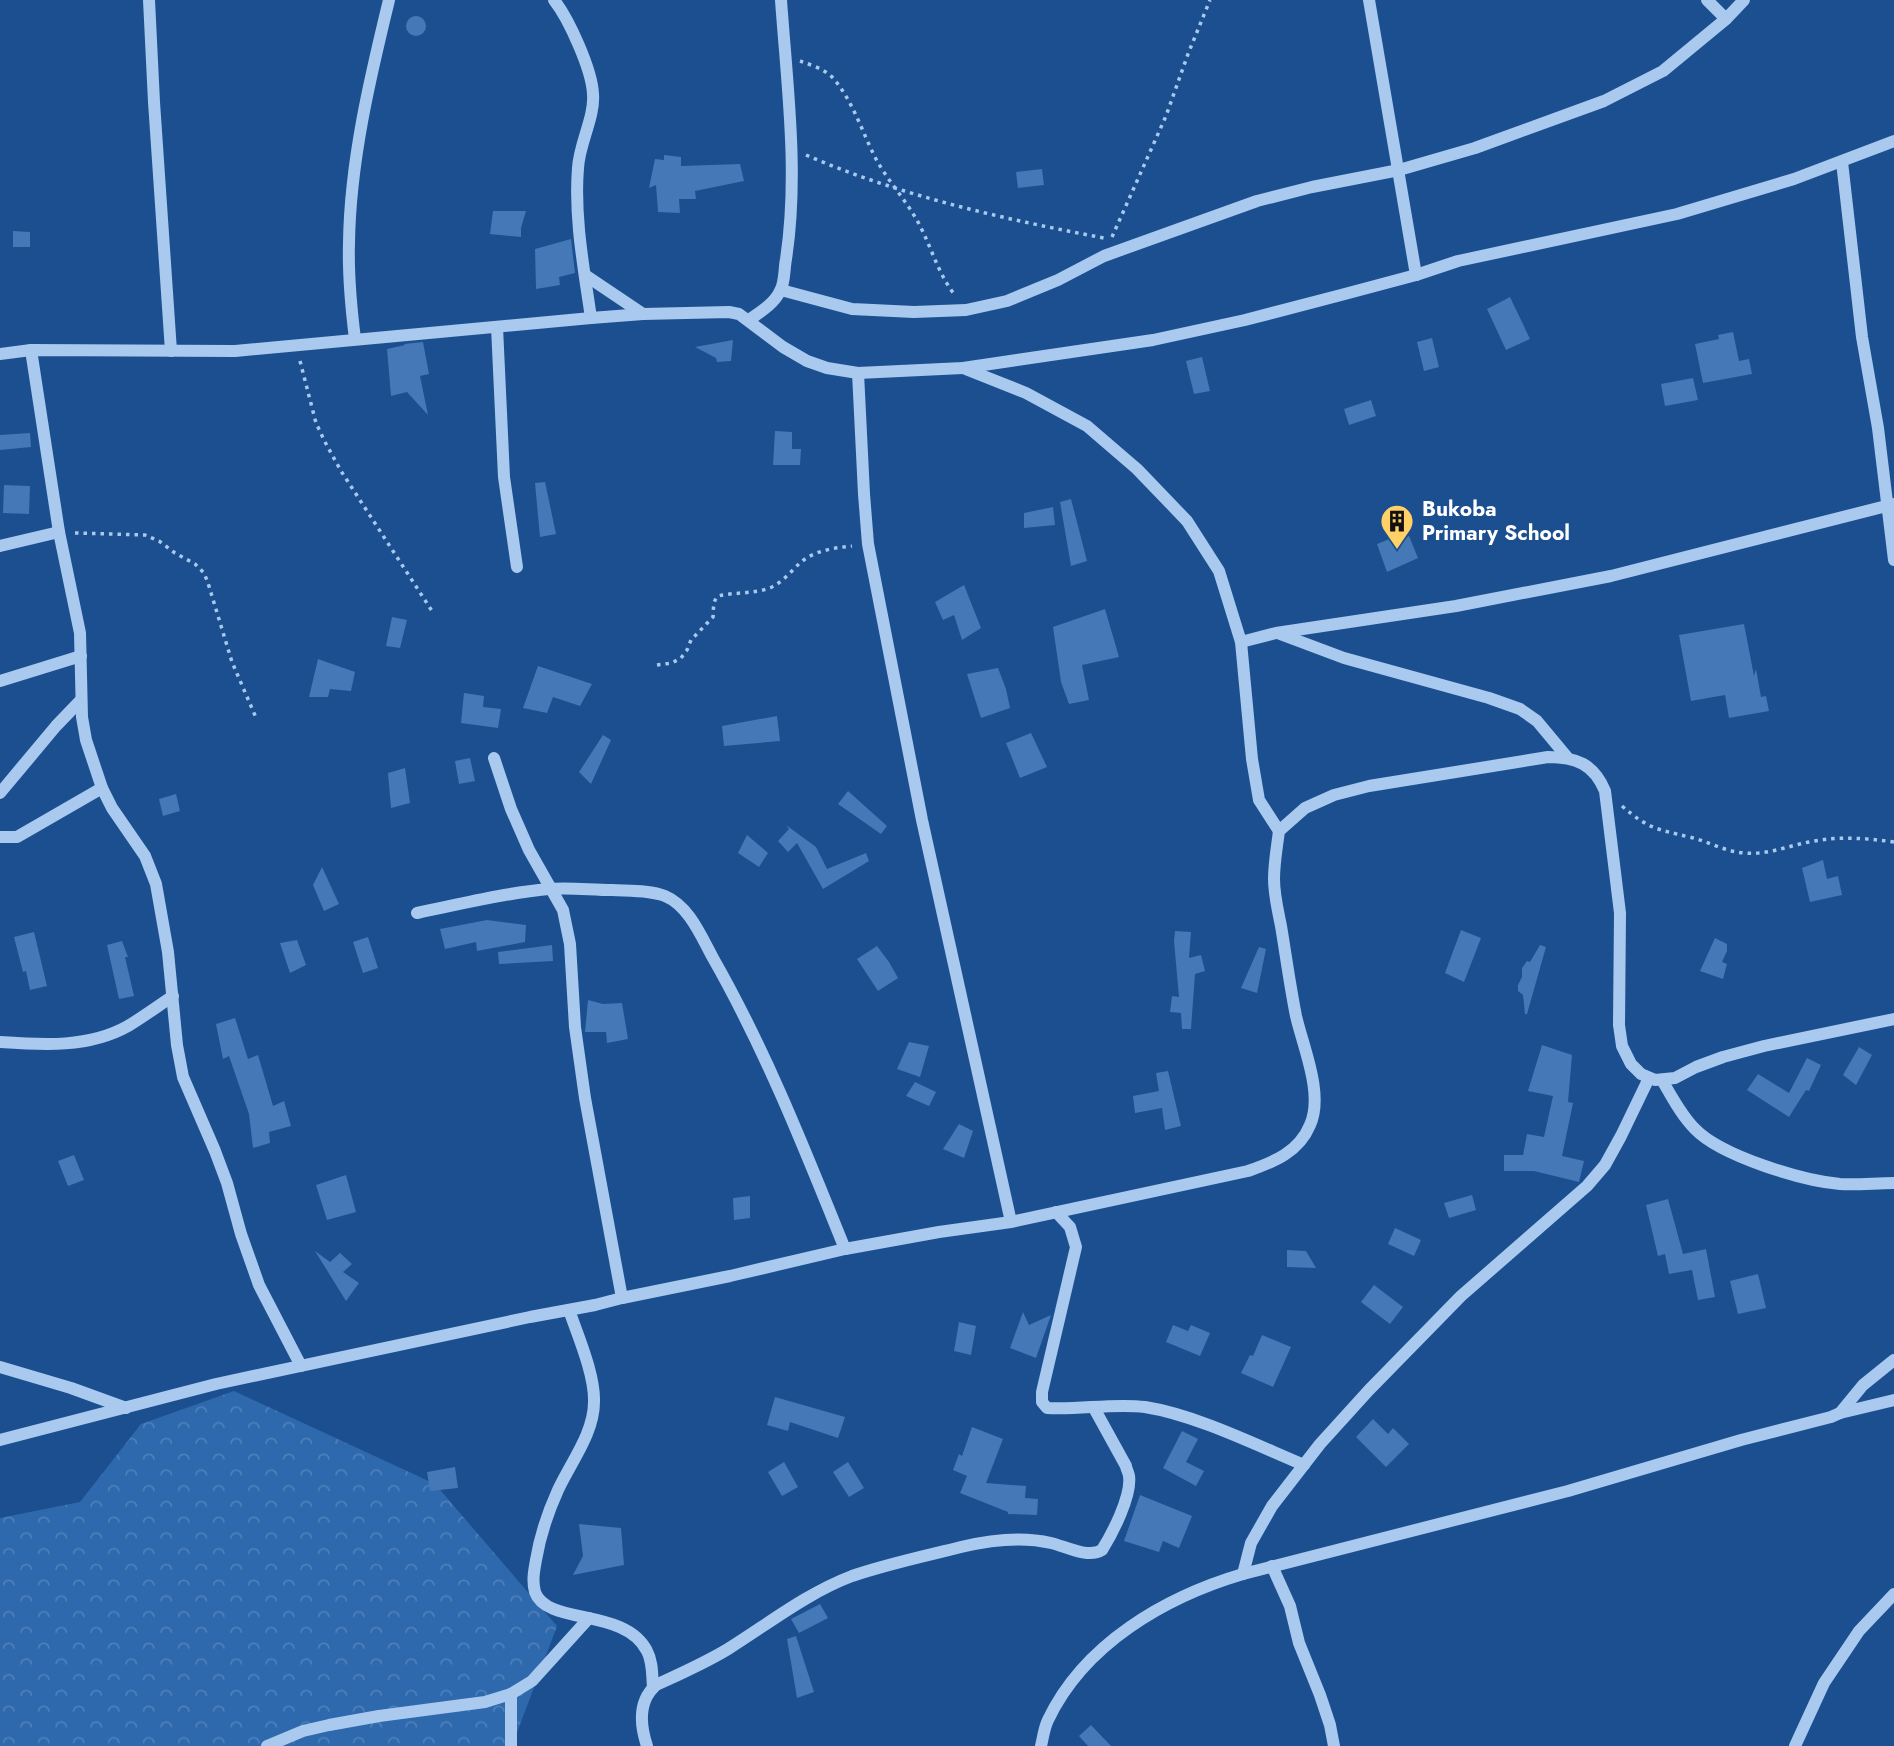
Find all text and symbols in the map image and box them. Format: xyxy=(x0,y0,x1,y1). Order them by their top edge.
place label: Bukoba Primary School xyxy=(1422,494,1570,548)
building icon: Bukoba Primary School xyxy=(1378,502,1416,551)

